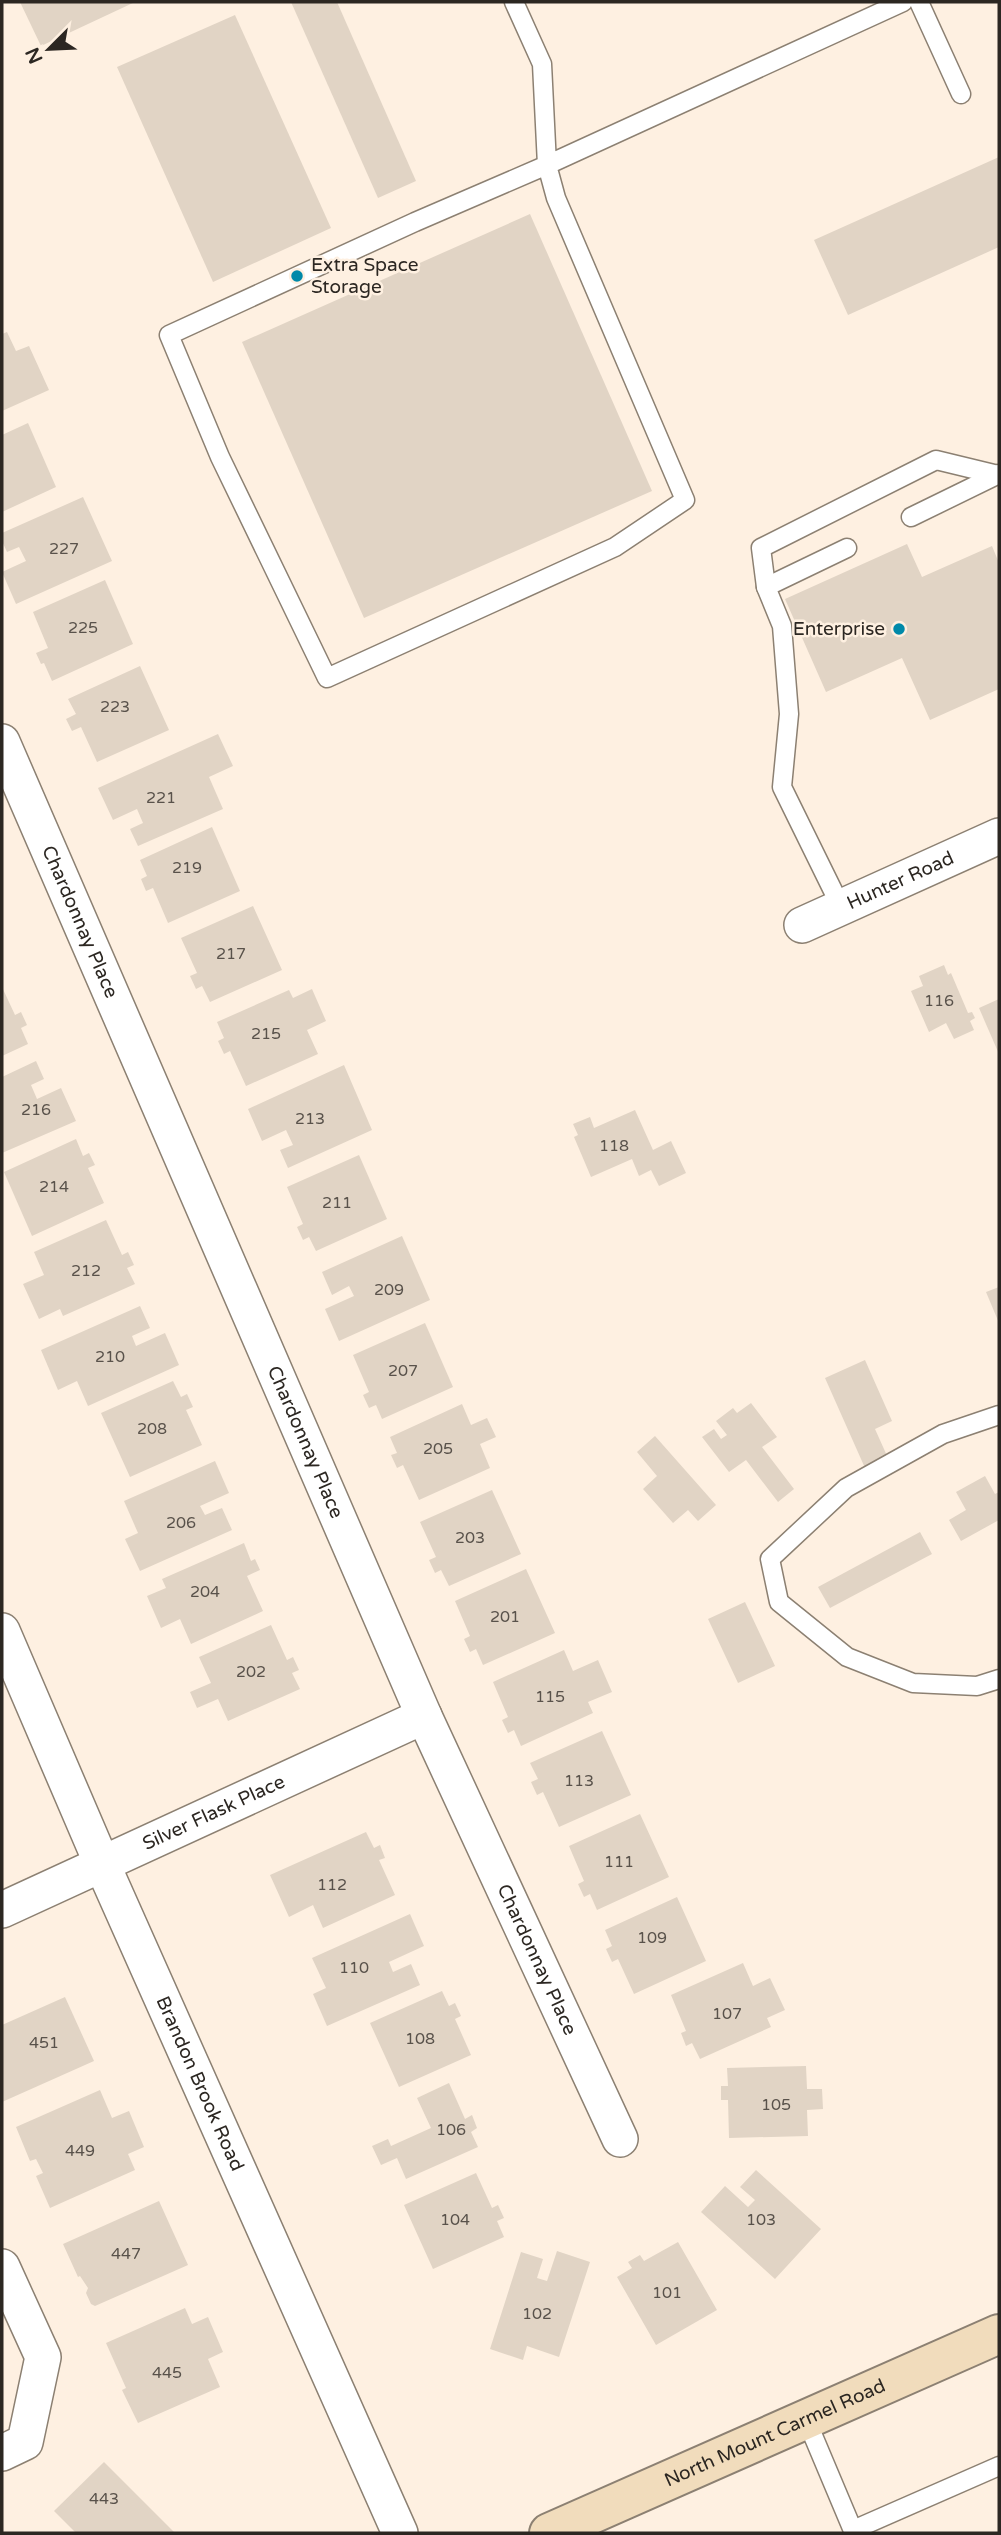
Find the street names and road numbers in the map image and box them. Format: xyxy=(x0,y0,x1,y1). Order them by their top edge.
street label: Chardonnay Place xyxy=(37,842,123,1001)
street label: Hunter Road xyxy=(844,847,957,914)
street label: Chardonnay Place xyxy=(263,1363,348,1522)
street label: Silver Flask Place xyxy=(139,1770,288,1855)
street label: Chardonnay Place xyxy=(492,1881,581,2039)
street label: Brandon Brook Road xyxy=(151,1993,248,2174)
street label: North Mount Carmel Road xyxy=(661,2375,889,2492)

